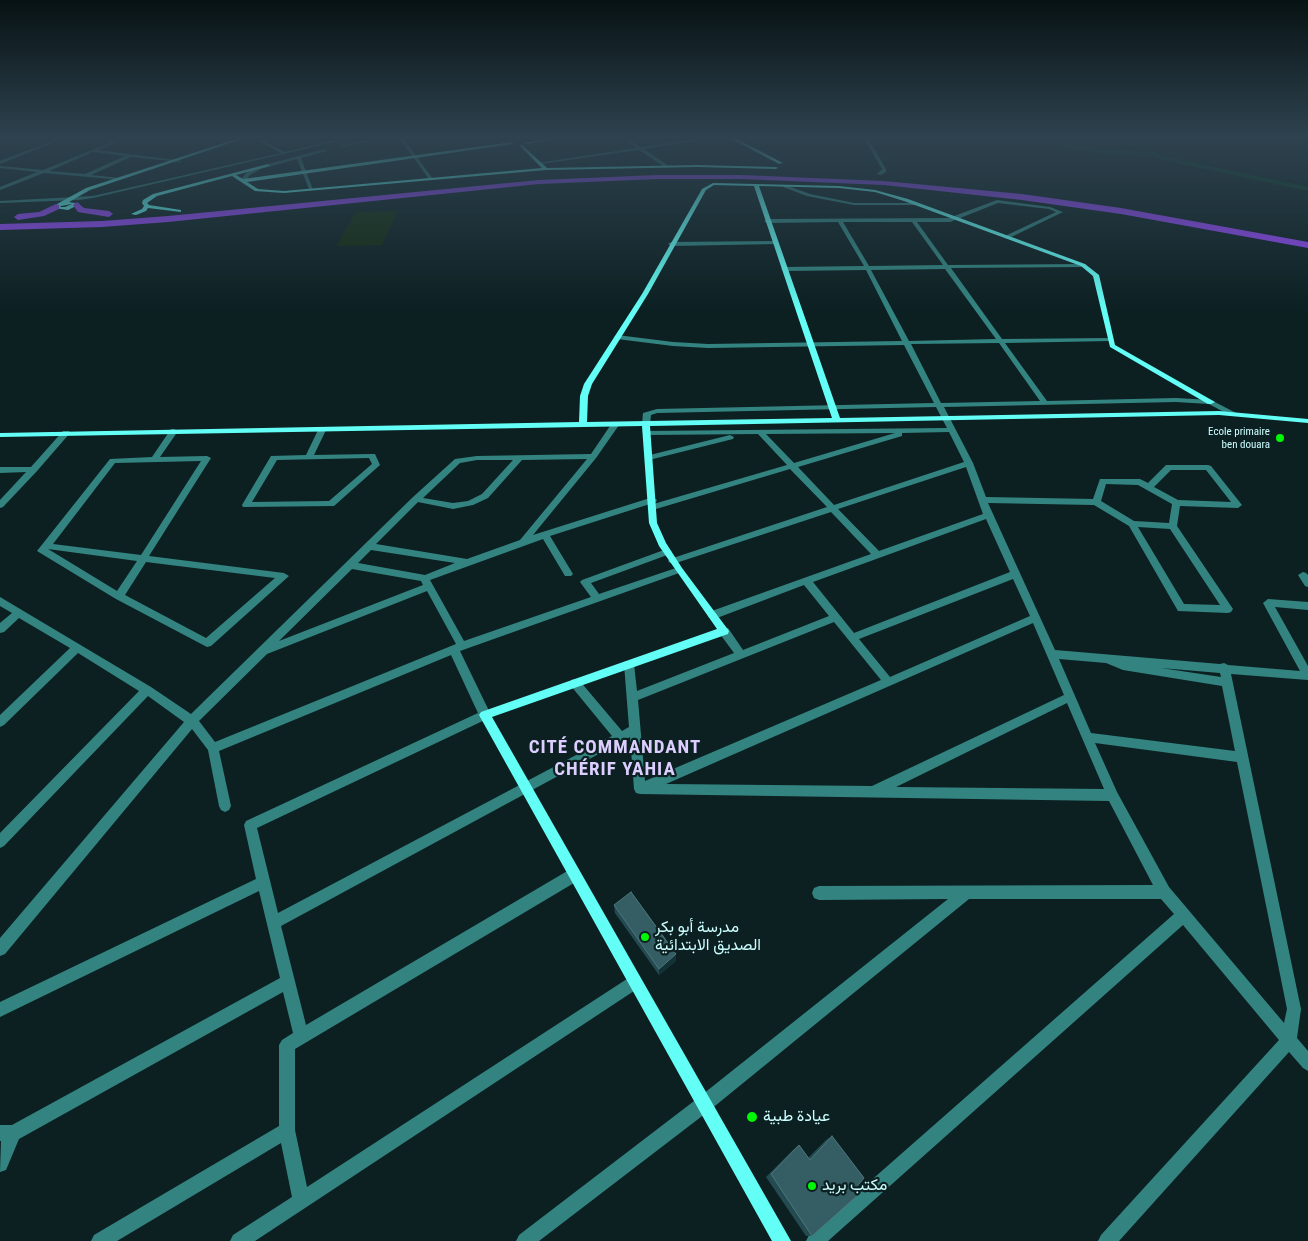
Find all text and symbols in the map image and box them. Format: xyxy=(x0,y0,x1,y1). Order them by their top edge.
place label: Ecole primaire ben douara xyxy=(1208,425,1270,451)
marker: Ecole primaire ben douara xyxy=(1274,432,1286,444)
district label: CITÉ COMMANDANT CHÉRIF YAHIA xyxy=(527,737,703,781)
place label: مدرسة أبو بكر الصديق الابتدائية xyxy=(655,918,761,956)
marker: مدرسة أبو بكر الصديق الابتدائية xyxy=(639,931,651,943)
place label: عيادة طبية xyxy=(763,1107,830,1127)
marker: عيادة طبية xyxy=(745,1110,759,1124)
place label: مكتب بريد xyxy=(822,1176,887,1196)
marker: مكتب بريد xyxy=(806,1180,818,1192)

